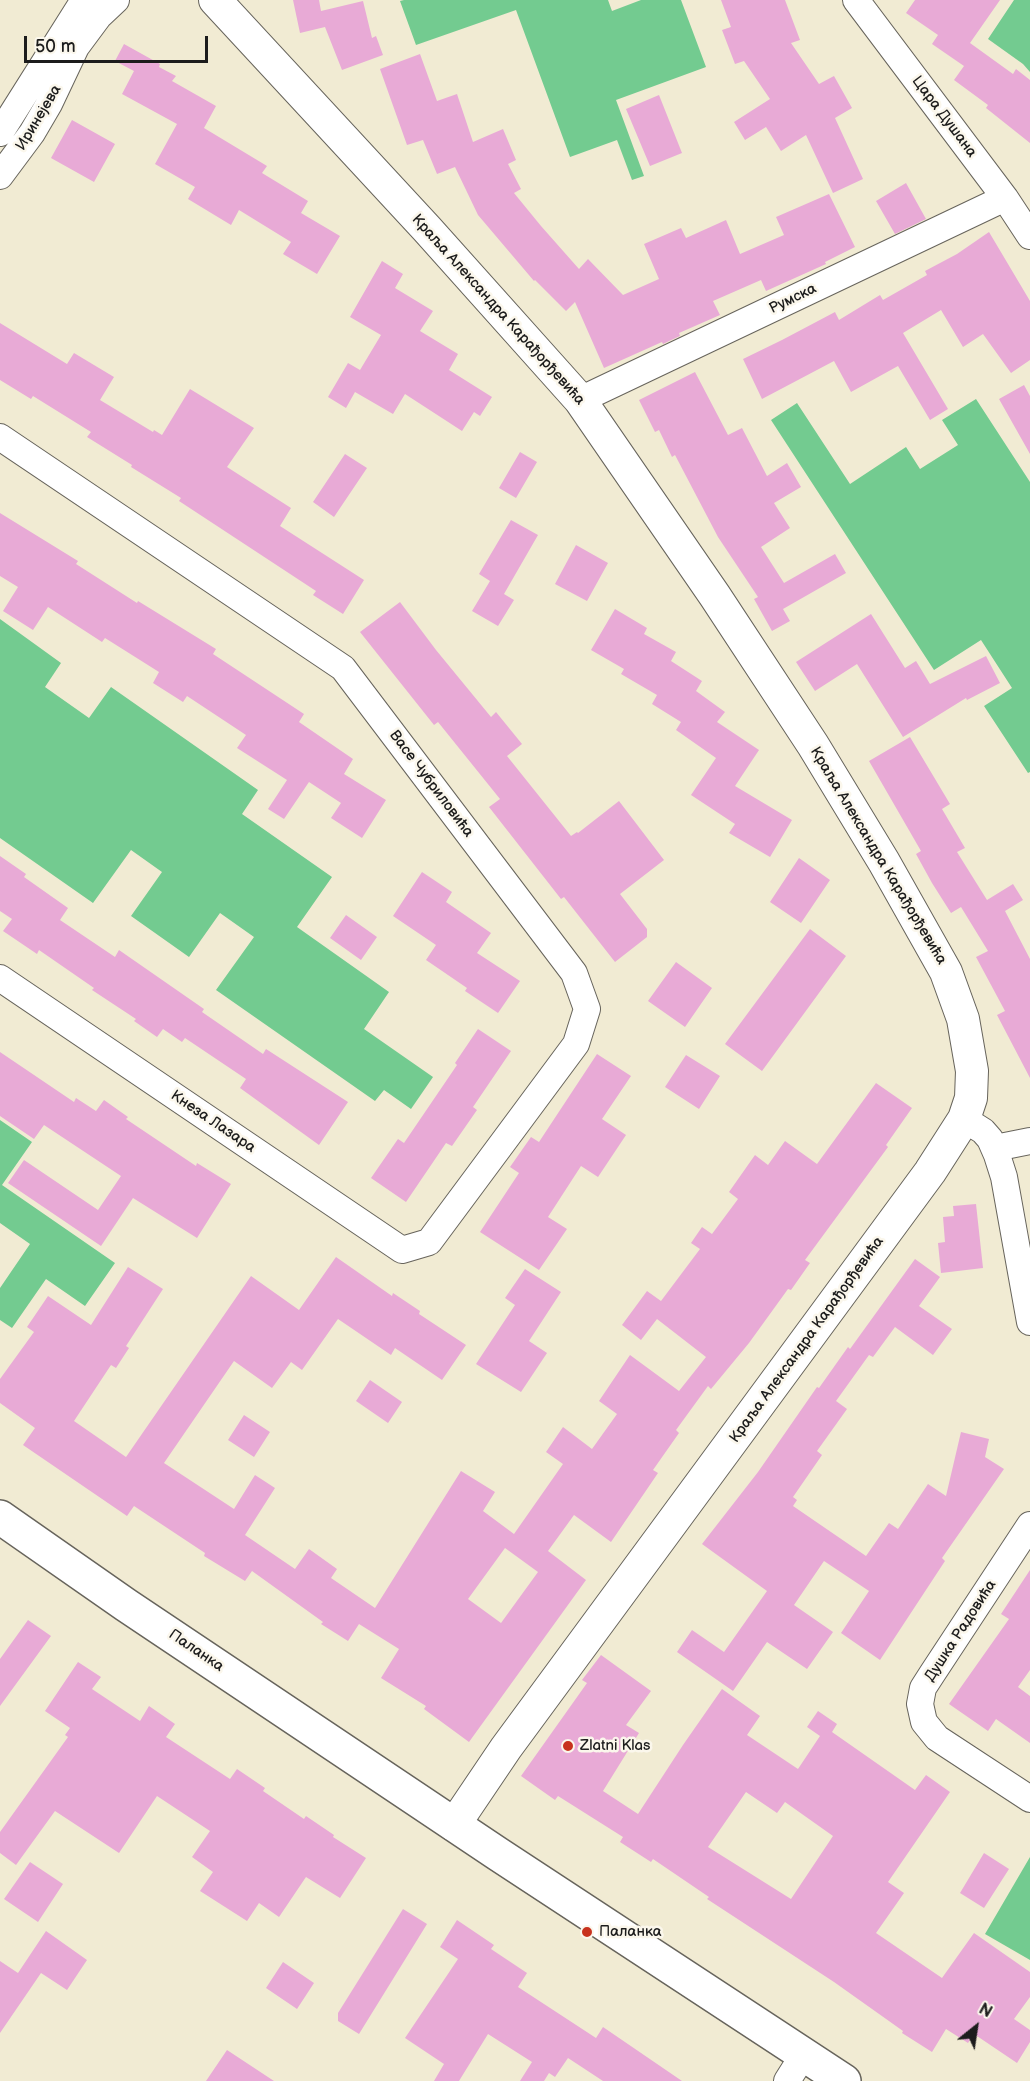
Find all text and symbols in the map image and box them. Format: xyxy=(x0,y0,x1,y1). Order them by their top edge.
scale bar xyxy=(27,24,212,62)
text: 50 m xyxy=(35,36,76,57)
street label: Цара Душана xyxy=(908,73,980,161)
street label: Иринејева xyxy=(12,82,66,154)
street label: Краља Александра Карађорђевића xyxy=(408,211,588,409)
street label: Румска xyxy=(766,280,820,318)
street label: Васе Чубриловића xyxy=(385,727,477,841)
street label: Краља Александра Карађорђевића xyxy=(806,744,950,968)
street label: Кнеза Лазара xyxy=(167,1087,259,1157)
street label: Краља Александра Карађорђевића xyxy=(726,1233,888,1447)
street label: Душка Радовића xyxy=(921,1577,1001,1685)
street label: Паланка xyxy=(165,1626,227,1676)
place label: Zlatni Klas xyxy=(580,1737,650,1755)
marker: Zlatni Klas xyxy=(561,1739,575,1753)
place label: Паланка xyxy=(599,1923,662,1941)
marker: Паланка xyxy=(580,1925,594,1939)
north arrow xyxy=(946,1997,1006,2057)
text: N xyxy=(975,2000,995,2022)

